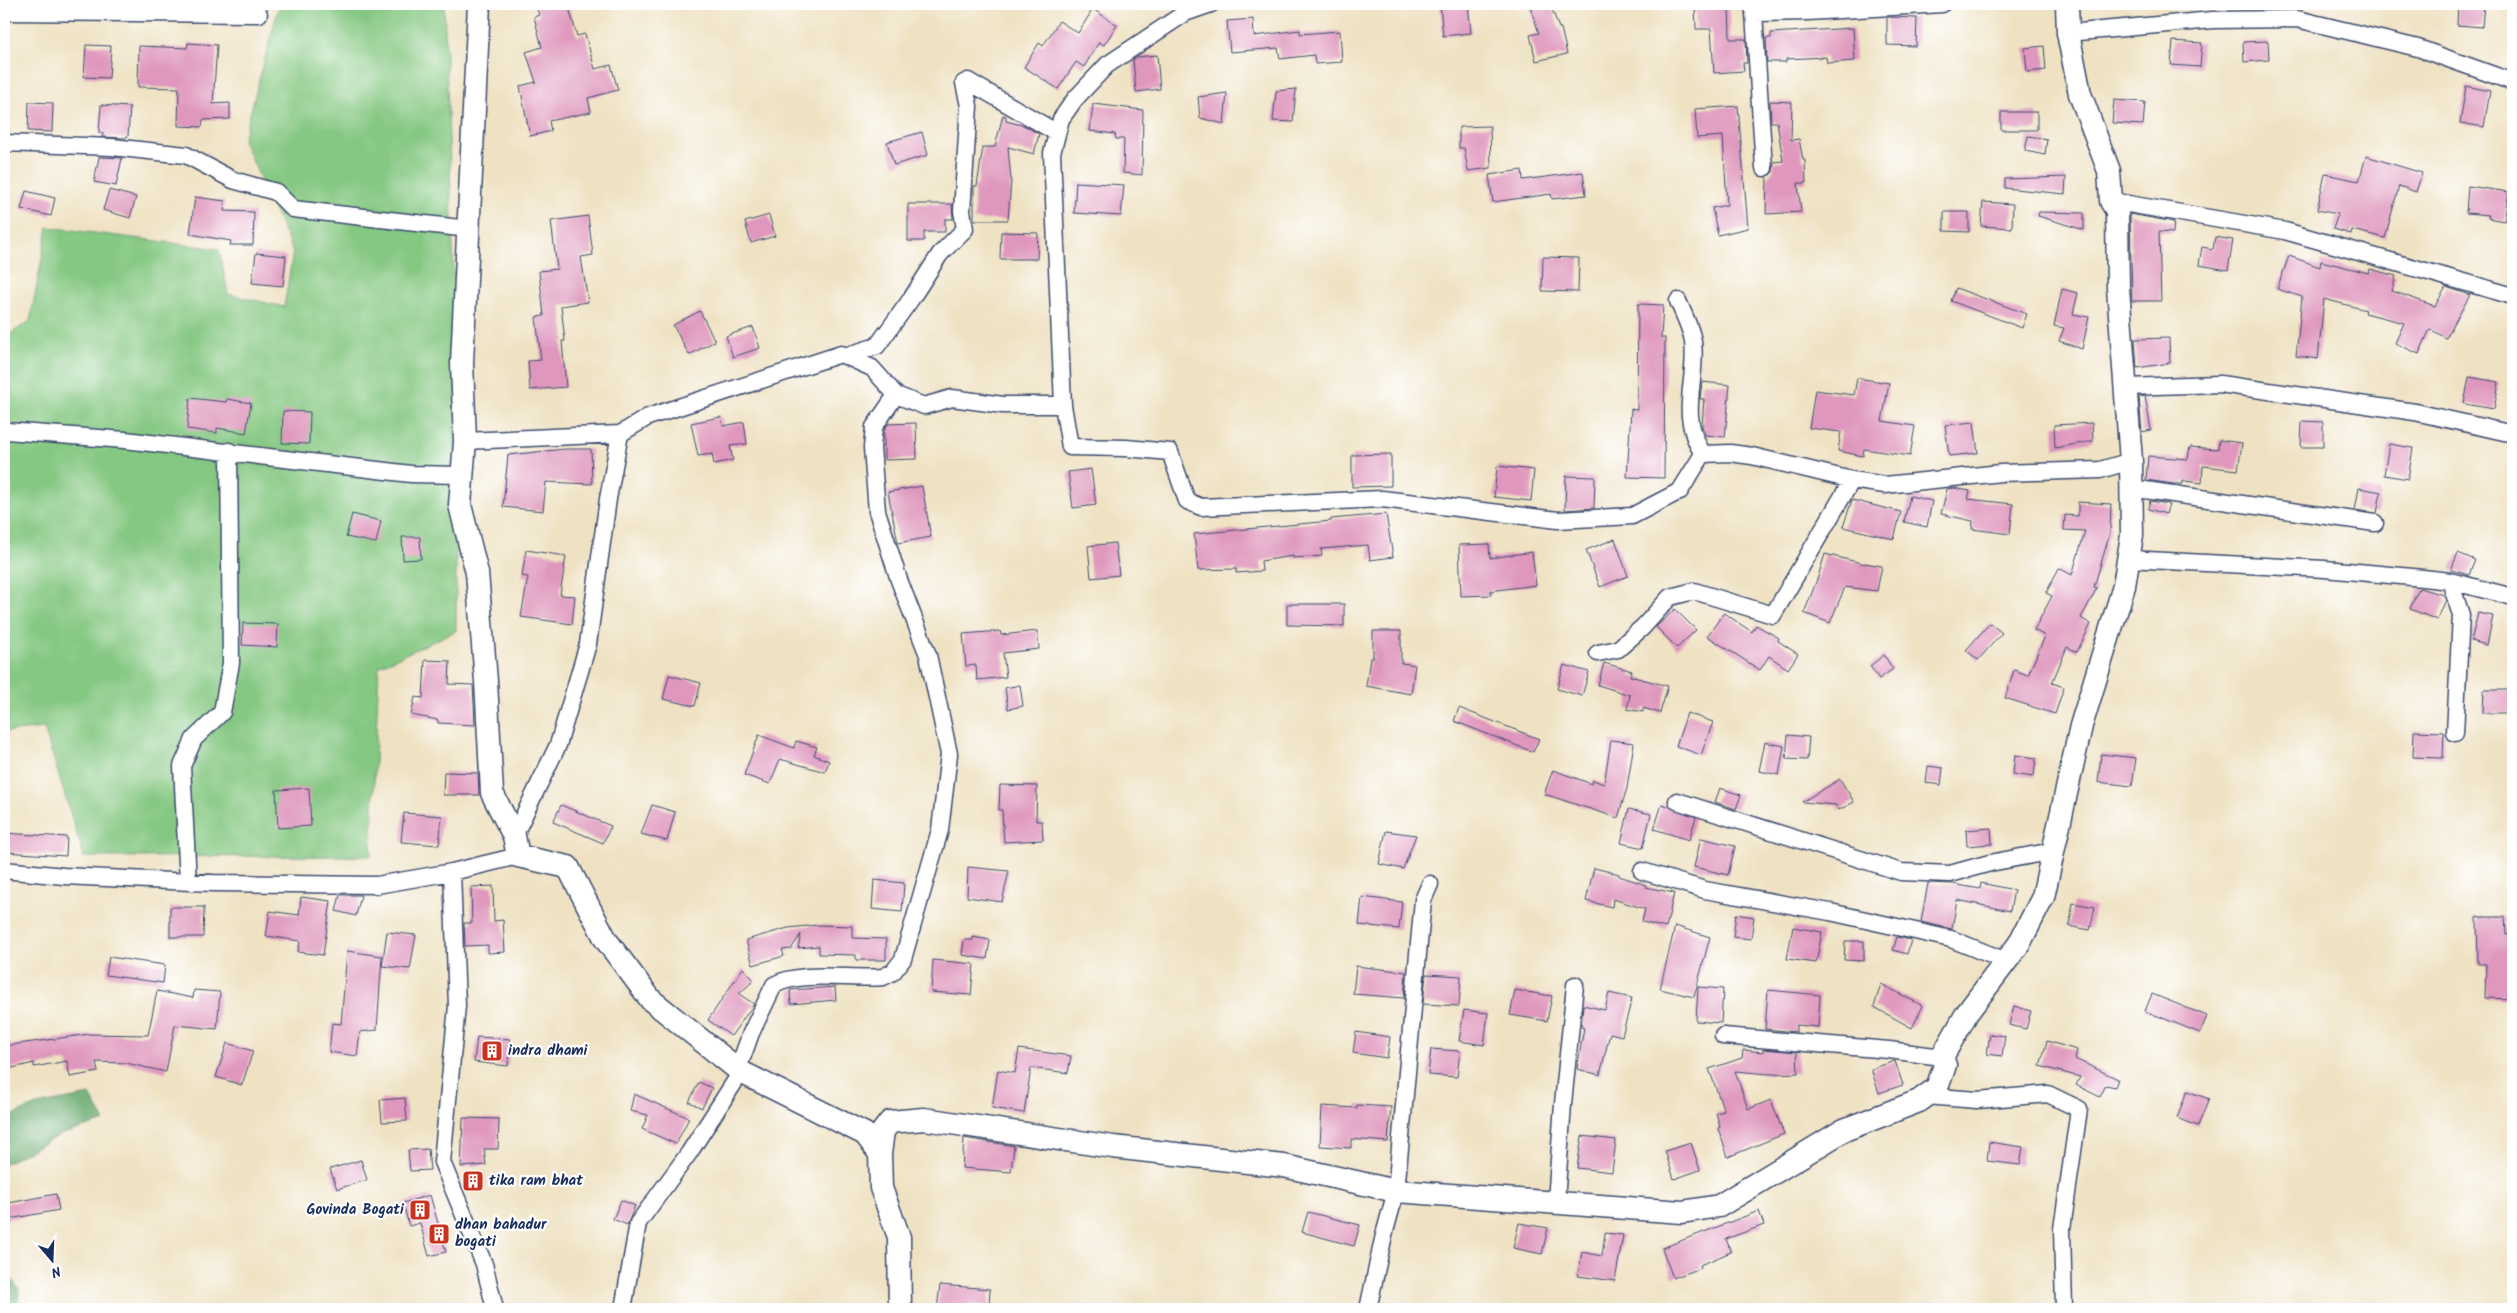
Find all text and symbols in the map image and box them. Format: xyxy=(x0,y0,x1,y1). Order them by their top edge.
building icon: indra dhami xyxy=(480,1039,504,1063)
place label: indra dhami xyxy=(508,1039,589,1063)
building icon: tika ram bhat xyxy=(461,1169,485,1193)
place label: tika ram bhat xyxy=(489,1169,583,1193)
place label: Govinda Bogati xyxy=(306,1198,405,1222)
building icon: Govinda Bogati xyxy=(408,1198,432,1222)
place label: dhan bahadur bogati xyxy=(455,1213,547,1254)
building icon: dhan bahadur bogati xyxy=(427,1222,451,1246)
north arrow xyxy=(28,1236,78,1286)
text: N xyxy=(48,1260,64,1283)

